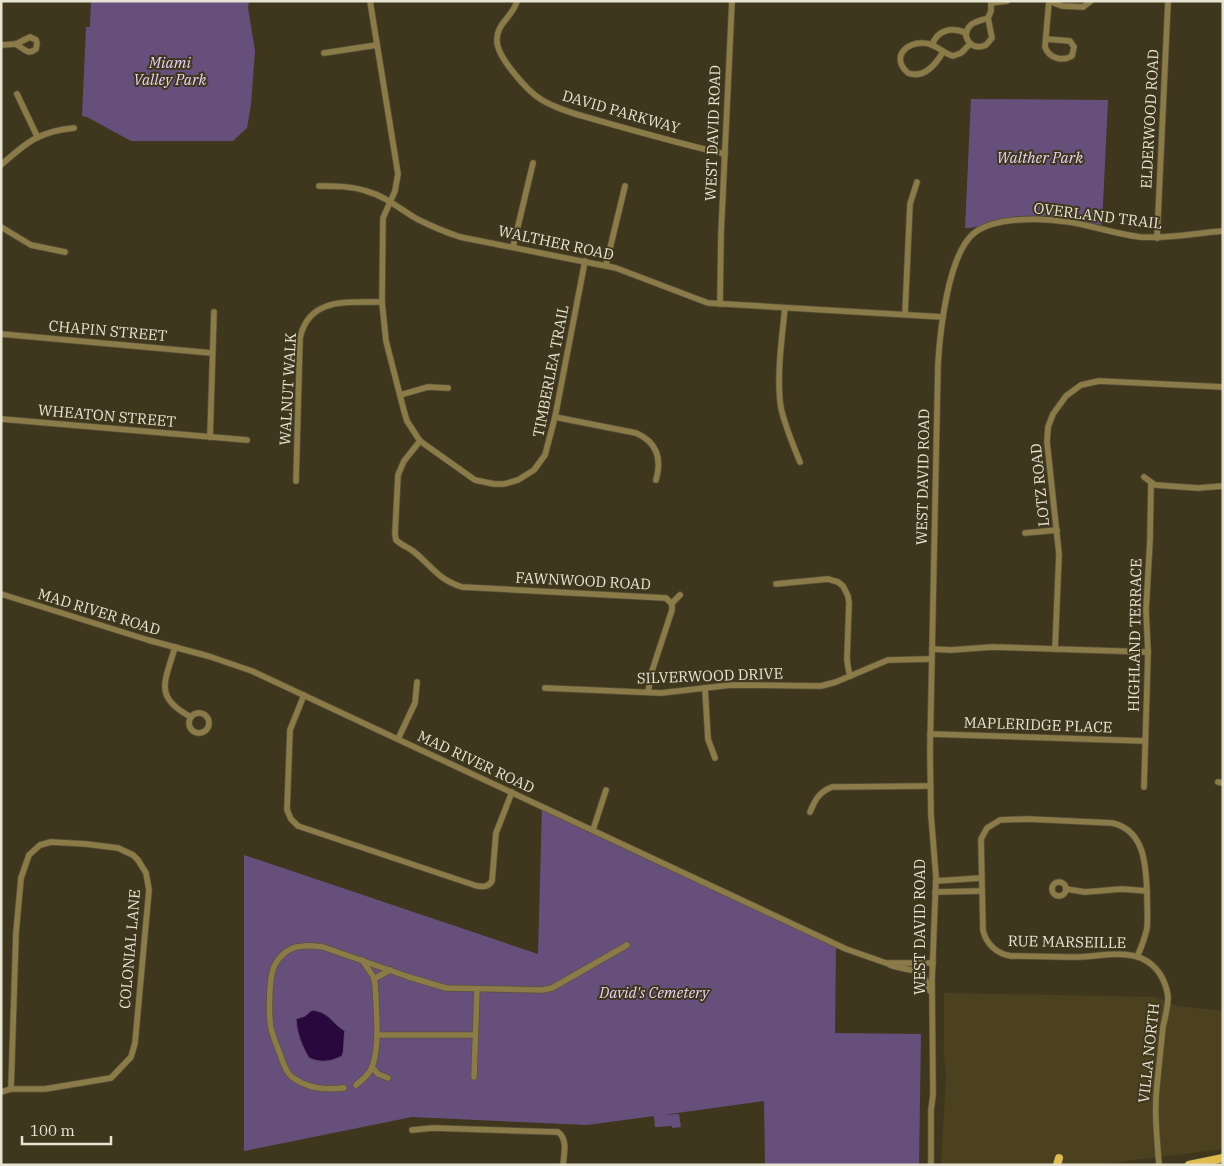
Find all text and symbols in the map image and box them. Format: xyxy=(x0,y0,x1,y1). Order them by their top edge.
street label: ELDERWOOD ROAD xyxy=(1136,49,1163,189)
park label: Miami Valley Park xyxy=(134,53,206,89)
street label: WEST DAVID ROAD xyxy=(701,65,724,201)
street label: DAVID PARKWAY xyxy=(560,86,683,138)
park label: Walther Park xyxy=(997,148,1083,167)
street label: OVERLAND TRAIL xyxy=(1033,198,1164,233)
street label: WALTHER ROAD xyxy=(496,221,616,264)
street label: TIMBERLEA TRAIL xyxy=(528,303,573,439)
street label: CHAPIN STREET xyxy=(48,316,168,345)
street label: WALNUT WALK xyxy=(275,332,300,446)
street label: WHEATON STREET xyxy=(37,400,177,431)
street label: WEST DAVID ROAD xyxy=(912,409,933,545)
street label: LOTZ ROAD xyxy=(1026,443,1053,527)
street label: HIGHLAND TERRACE xyxy=(1124,558,1145,712)
street label: FAWNWOOD ROAD xyxy=(515,567,651,594)
street label: MAD RIVER ROAD xyxy=(36,584,163,639)
street label: SILVERWOOD DRIVE xyxy=(636,663,784,688)
street label: MAPLERIDGE PLACE xyxy=(963,712,1113,737)
street label: MAD RIVER ROAD xyxy=(415,726,538,797)
street label: WEST DAVID ROAD xyxy=(910,859,929,995)
street label: COLONIAL LANE xyxy=(115,888,144,1010)
street label: RUE MARSEILLE xyxy=(1008,931,1126,952)
park label: David's Cemetery xyxy=(598,983,710,1002)
street label: VILLA NORTH xyxy=(1134,1002,1163,1104)
scale bar xyxy=(22,1114,111,1146)
text: 100 m xyxy=(30,1121,75,1140)

